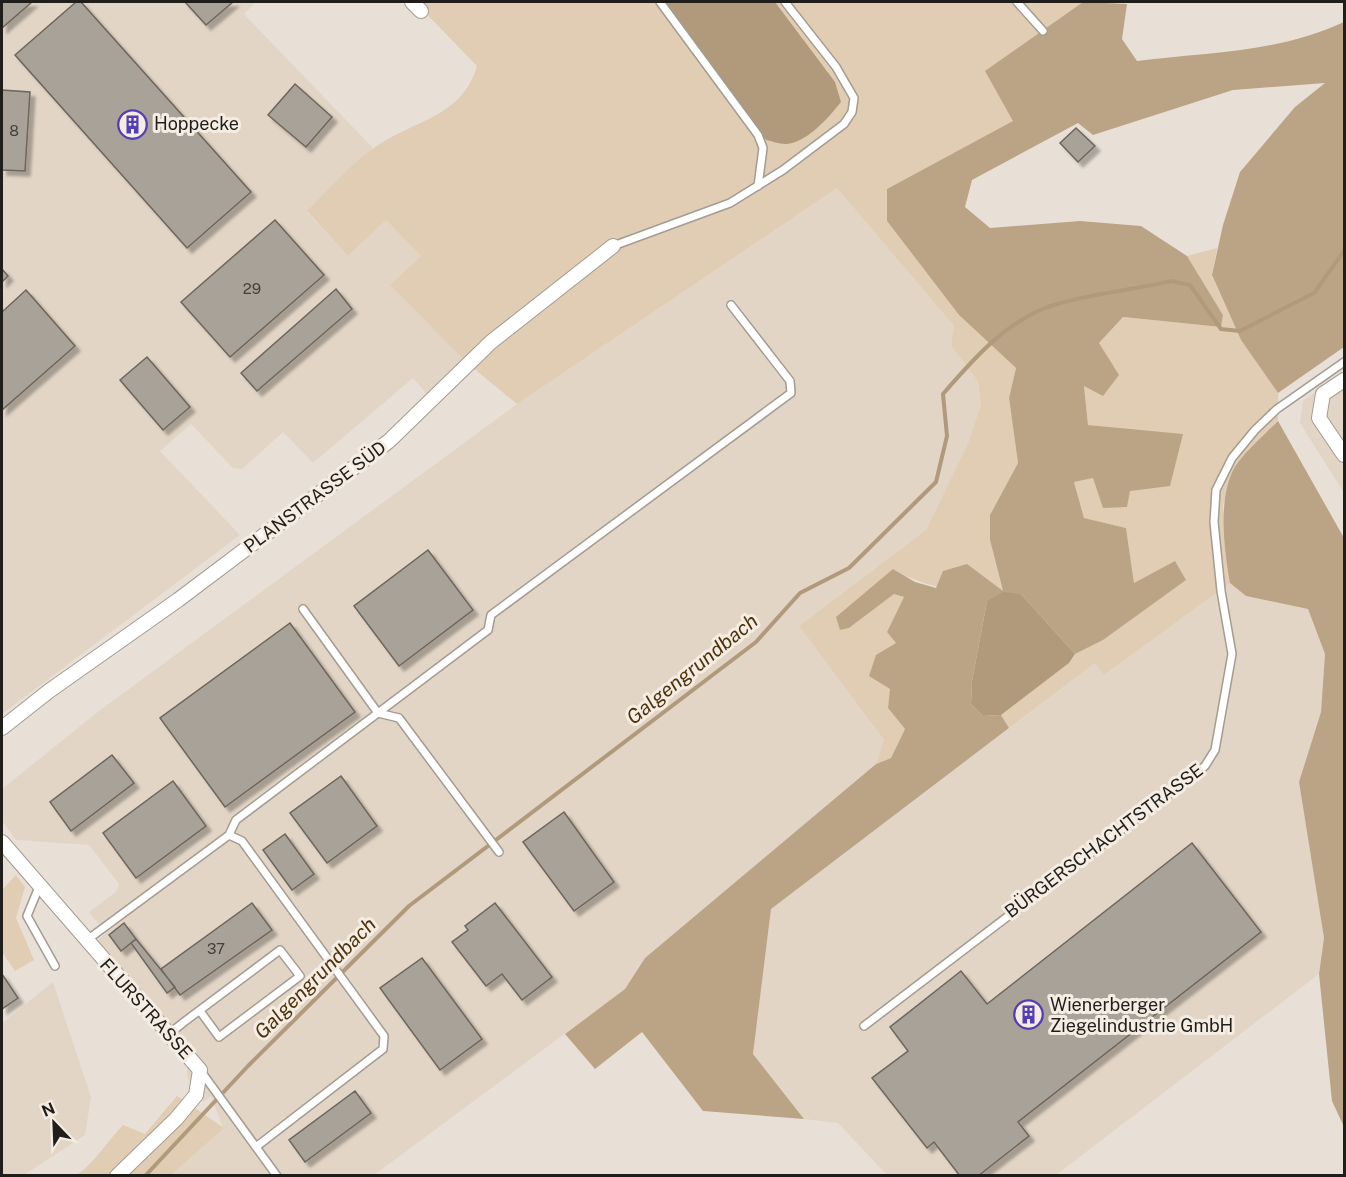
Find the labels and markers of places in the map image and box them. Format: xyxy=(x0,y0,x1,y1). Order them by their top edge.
building icon: Hoppecke xyxy=(117,108,149,140)
place label: Hoppecke xyxy=(154,113,239,134)
place label: Wienerberger Ziegelindustrie GmbH xyxy=(1050,994,1233,1036)
building icon: Wienerberger Ziegelindustrie GmbH xyxy=(1013,999,1045,1031)

